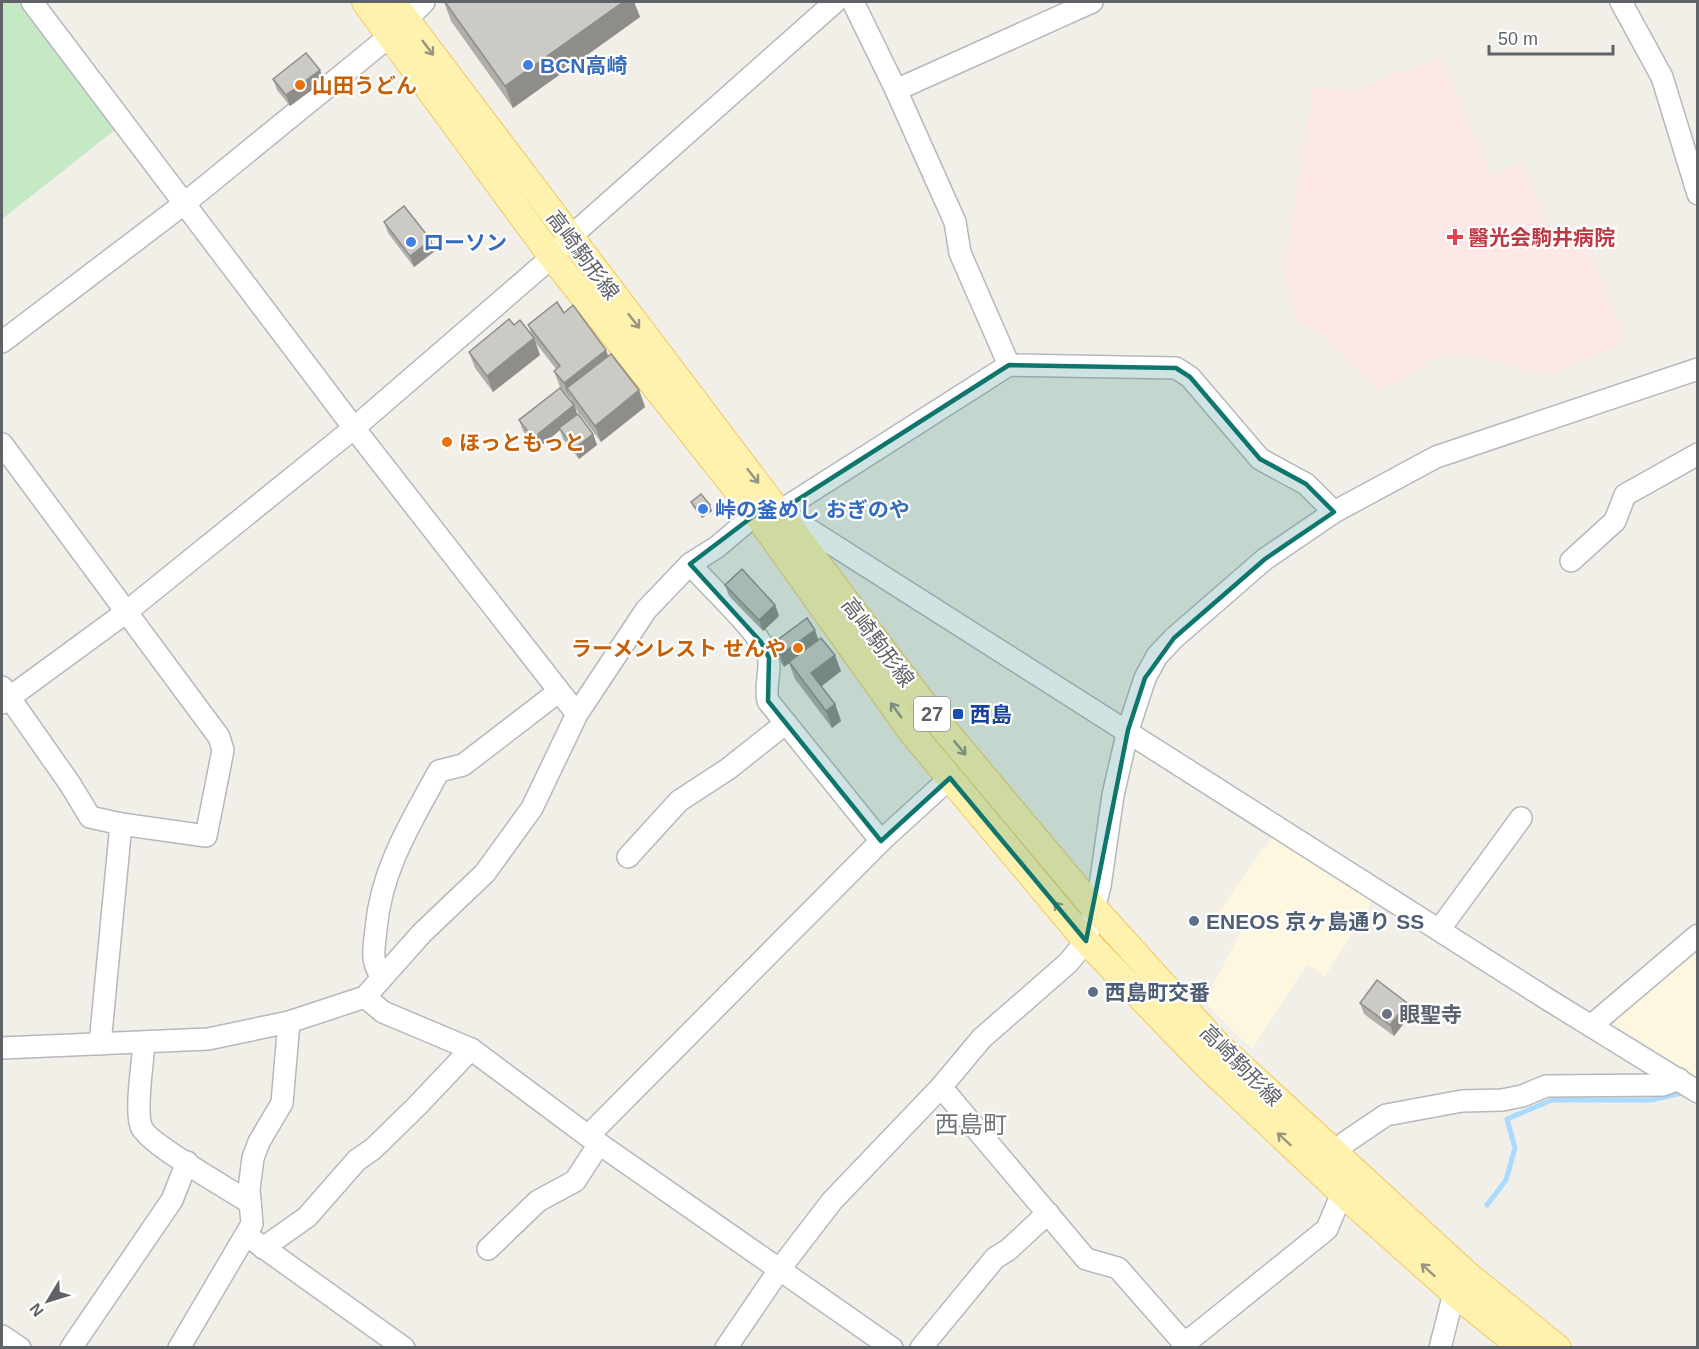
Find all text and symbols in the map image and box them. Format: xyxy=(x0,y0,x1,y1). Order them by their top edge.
scale bar xyxy=(1489,18,1614,56)
text: 50 m xyxy=(1498,29,1538,49)
one-way arrow xyxy=(421,40,434,56)
place label: BCN高崎 xyxy=(540,54,628,77)
marker: BCN高崎 xyxy=(521,58,535,72)
place label: 山田うどん xyxy=(312,74,417,97)
marker: 山田うどん xyxy=(293,78,307,92)
street label: 高崎駒形線 xyxy=(542,206,624,304)
place label: 醫光会駒井病院 xyxy=(1468,226,1615,249)
marker: 醫光会駒井病院 xyxy=(1446,228,1464,246)
place label: ローソン xyxy=(423,231,507,254)
marker: ローソン xyxy=(404,235,418,249)
one-way arrow xyxy=(627,313,640,329)
place label: ほっともっと xyxy=(459,431,585,454)
marker: ほっともっと xyxy=(440,435,454,449)
one-way arrow xyxy=(747,467,759,483)
place label: 峠の釜めし おぎのや xyxy=(715,498,910,521)
marker: 峠の釜めし おぎのや xyxy=(696,502,710,516)
street label: 高崎駒形線 xyxy=(837,593,919,691)
place label: ラーメンレスト せんや xyxy=(571,637,786,660)
marker: ラーメンレスト せんや xyxy=(791,641,805,655)
road number: 27 xyxy=(914,697,950,731)
one-way arrow xyxy=(890,702,902,718)
place label: 西島 xyxy=(970,703,1012,726)
marker: 西島 xyxy=(951,707,965,721)
one-way arrow xyxy=(953,740,967,755)
one-way arrow xyxy=(1053,901,1066,917)
place label: ENEOS 京ヶ島通り SS xyxy=(1206,910,1424,933)
marker: ENEOS 京ヶ島通り SS xyxy=(1187,914,1201,928)
place label: 西島町交番 xyxy=(1105,981,1210,1004)
marker: 西島町交番 xyxy=(1086,985,1100,999)
place label: 眼聖寺 xyxy=(1399,1003,1462,1026)
marker: 眼聖寺 xyxy=(1380,1007,1394,1021)
street label: 高崎駒形線 xyxy=(1196,1020,1286,1110)
district label: 西島町 xyxy=(935,1111,1007,1138)
one-way arrow xyxy=(1277,1132,1292,1146)
one-way arrow xyxy=(1421,1263,1436,1277)
north arrow xyxy=(18,1271,78,1331)
text: N xyxy=(26,1300,47,1320)

